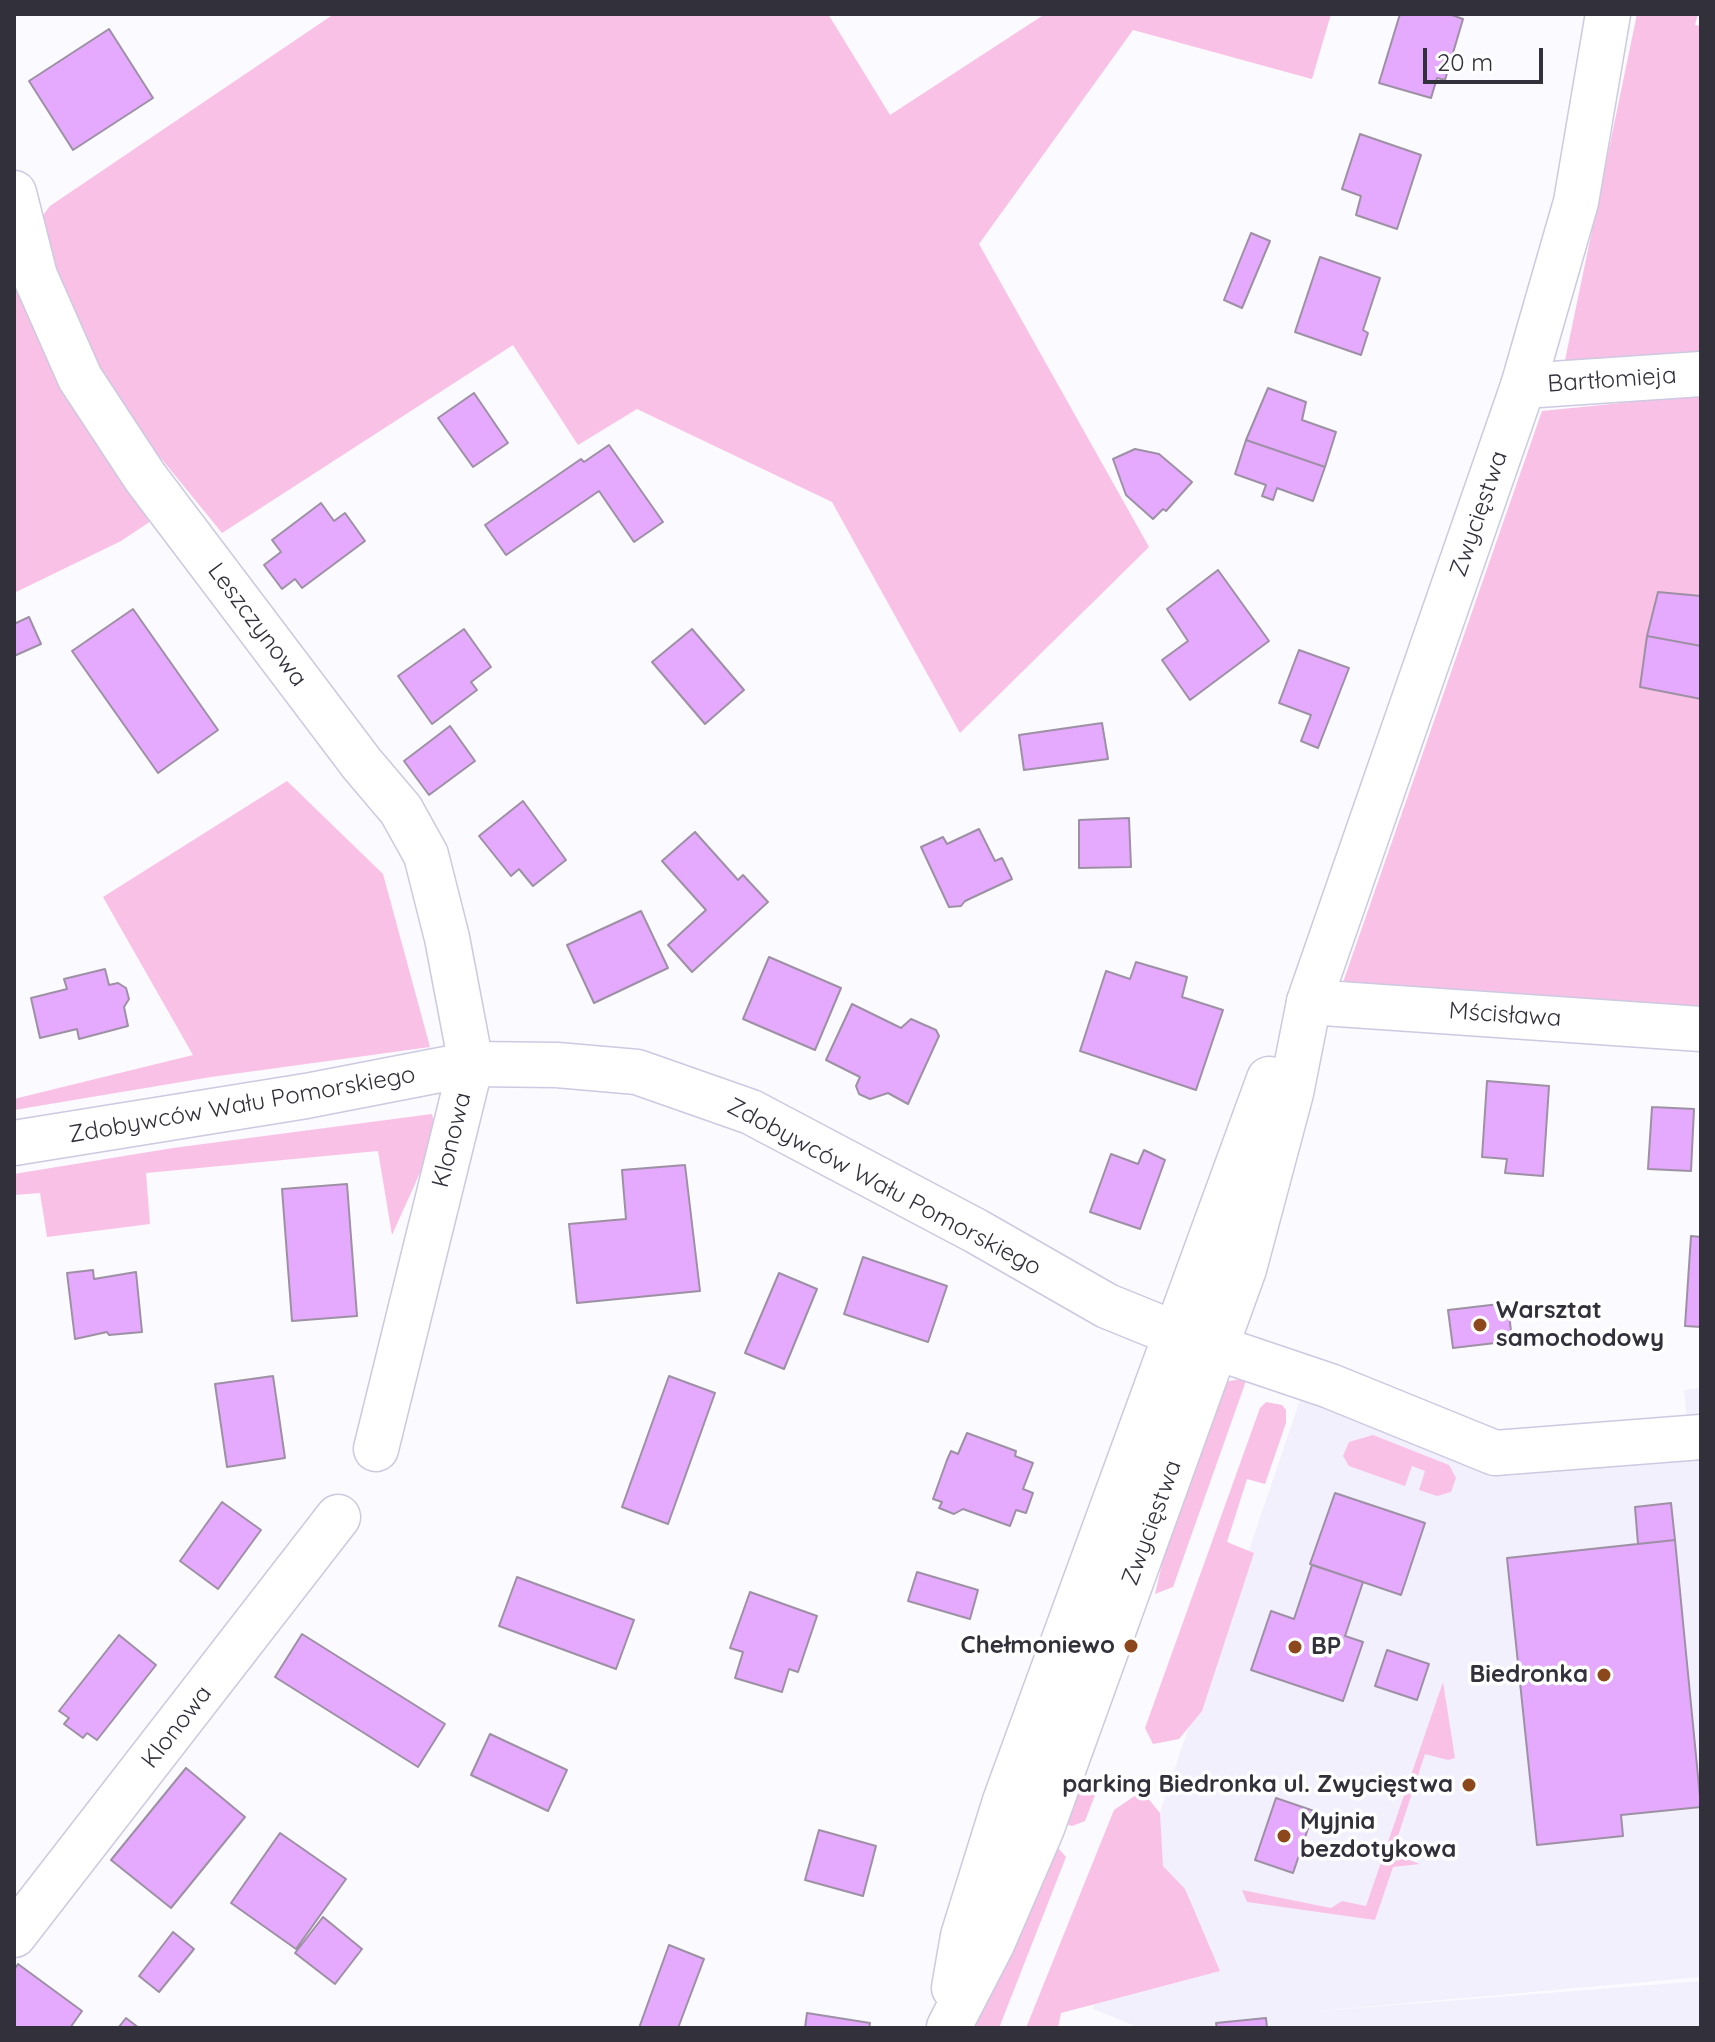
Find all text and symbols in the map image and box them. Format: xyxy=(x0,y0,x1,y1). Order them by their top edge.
scale bar xyxy=(1427,32,1547,82)
text: 20 m xyxy=(1437,47,1493,77)
street label: Bartłomieja xyxy=(1547,361,1677,399)
street label: Zwycięstwa xyxy=(1444,447,1514,581)
street label: Leszczynowa xyxy=(201,557,313,693)
street label: Mścisława xyxy=(1448,997,1562,1033)
street label: Zdobywców Wału Pomorskiego xyxy=(67,1060,417,1150)
street label: Klonowa xyxy=(426,1089,478,1191)
street label: Zdobywców Wału Pomorskiego xyxy=(722,1092,1046,1282)
place label: Warsztat samochodowy xyxy=(1496,1297,1664,1353)
marker: Warsztat samochodowy xyxy=(1471,1316,1489,1334)
street label: Zwycięstwa xyxy=(1116,1456,1188,1590)
place label: Chełmoniewo xyxy=(961,1632,1115,1660)
place label: BP xyxy=(1311,1633,1341,1661)
marker: Chełmoniewo xyxy=(1122,1637,1140,1655)
marker: BP xyxy=(1286,1638,1304,1656)
place label: Biedronka xyxy=(1470,1661,1588,1689)
marker: Biedronka xyxy=(1595,1666,1613,1684)
street label: Klonowa xyxy=(136,1680,218,1774)
place label: parking Biedronka ul. Zwycięstwa xyxy=(1062,1771,1453,1799)
marker: parking Biedronka ul. Zwycięstwa xyxy=(1460,1776,1478,1794)
place label: Myjnia bezdotykowa xyxy=(1300,1808,1456,1864)
marker: Myjnia bezdotykowa xyxy=(1275,1827,1293,1845)

